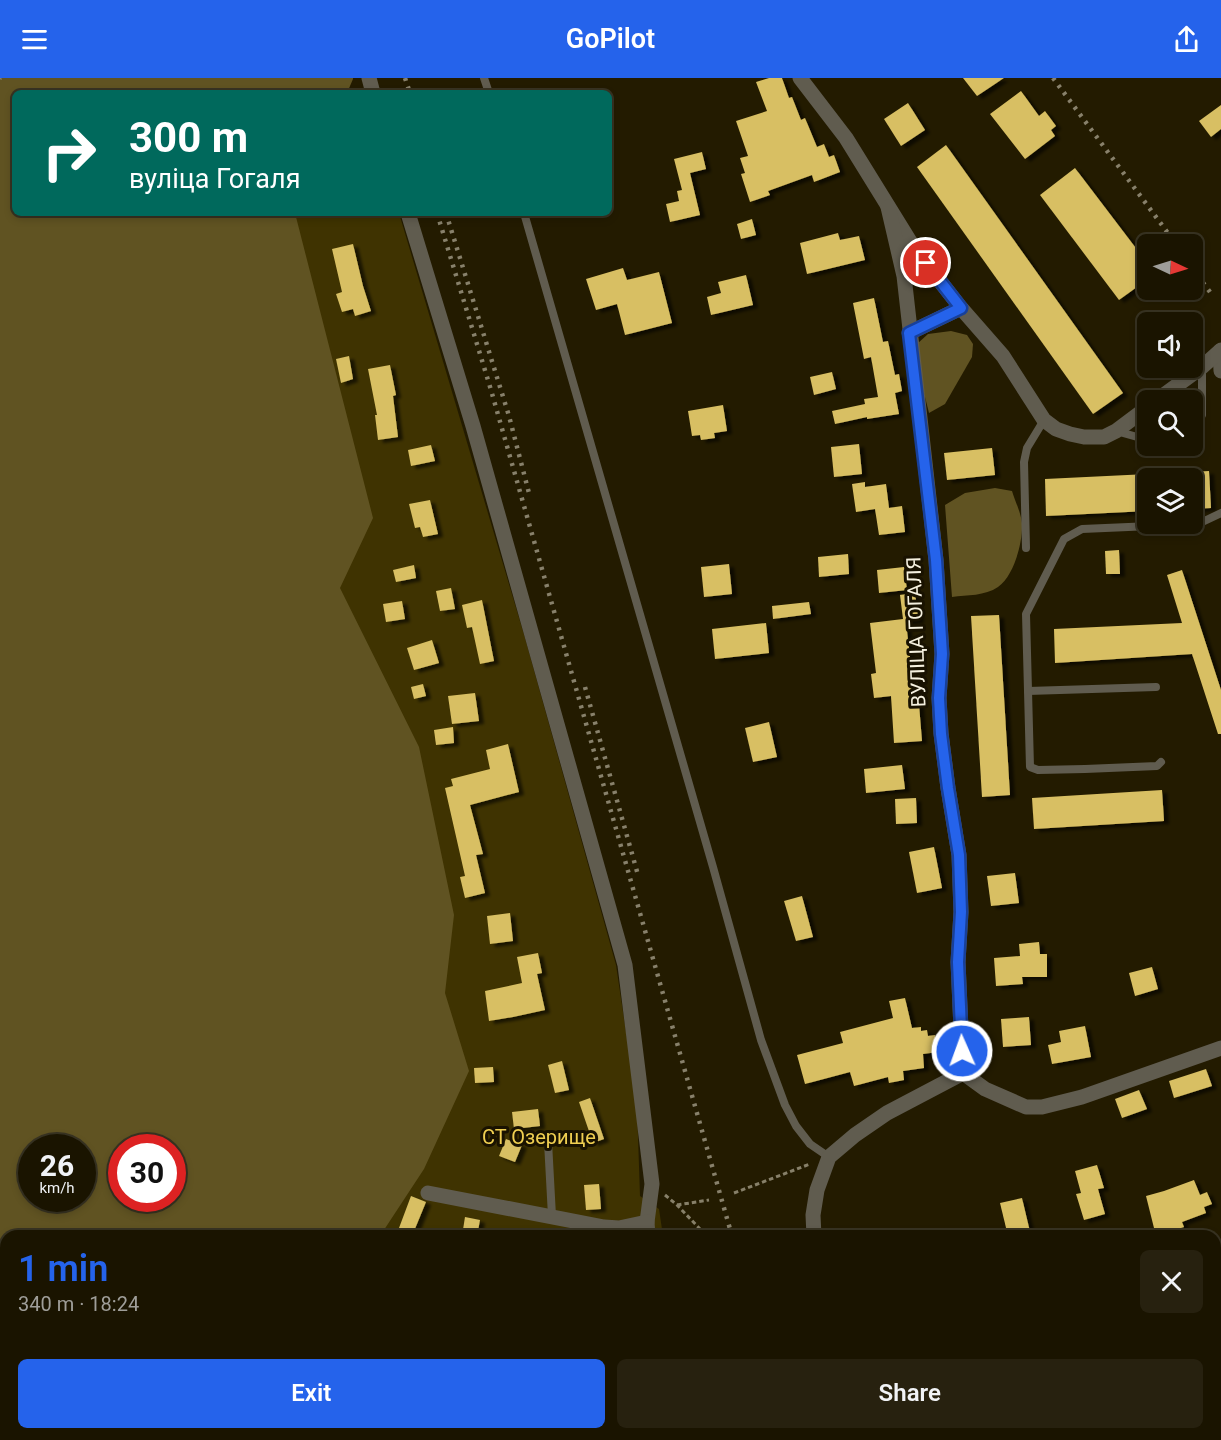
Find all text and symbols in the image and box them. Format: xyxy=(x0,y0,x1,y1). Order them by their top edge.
icon: menu xyxy=(18,23,51,56)
text: GoPilot xyxy=(566,23,655,55)
icon: share xyxy=(1170,23,1203,56)
text: 300 m xyxy=(129,113,248,162)
icon: right xyxy=(30,114,108,192)
text: вуліца Гогаля xyxy=(129,163,300,195)
north arrow xyxy=(1137,234,1203,300)
map controls xyxy=(1137,234,1203,534)
pin xyxy=(900,237,951,288)
icon: arrive xyxy=(909,246,942,279)
button: sound xyxy=(1137,312,1203,378)
button: search xyxy=(1137,390,1203,456)
button: layers xyxy=(1137,468,1203,534)
street label: ВУЛІЦА ГОГАЛЯ xyxy=(901,556,931,708)
position arrow xyxy=(930,1019,994,1083)
park label: СТ Озерище xyxy=(482,1125,596,1149)
speed limit sign: 30 xyxy=(108,1134,186,1212)
text: 26 xyxy=(40,1148,74,1183)
text: km/h xyxy=(39,1179,75,1197)
text: 1 min xyxy=(18,1248,108,1290)
button: close xyxy=(1140,1250,1203,1313)
text: 340 m · 18:24 xyxy=(18,1292,139,1316)
button: Exit xyxy=(18,1359,605,1428)
button: Share xyxy=(617,1359,1203,1428)

